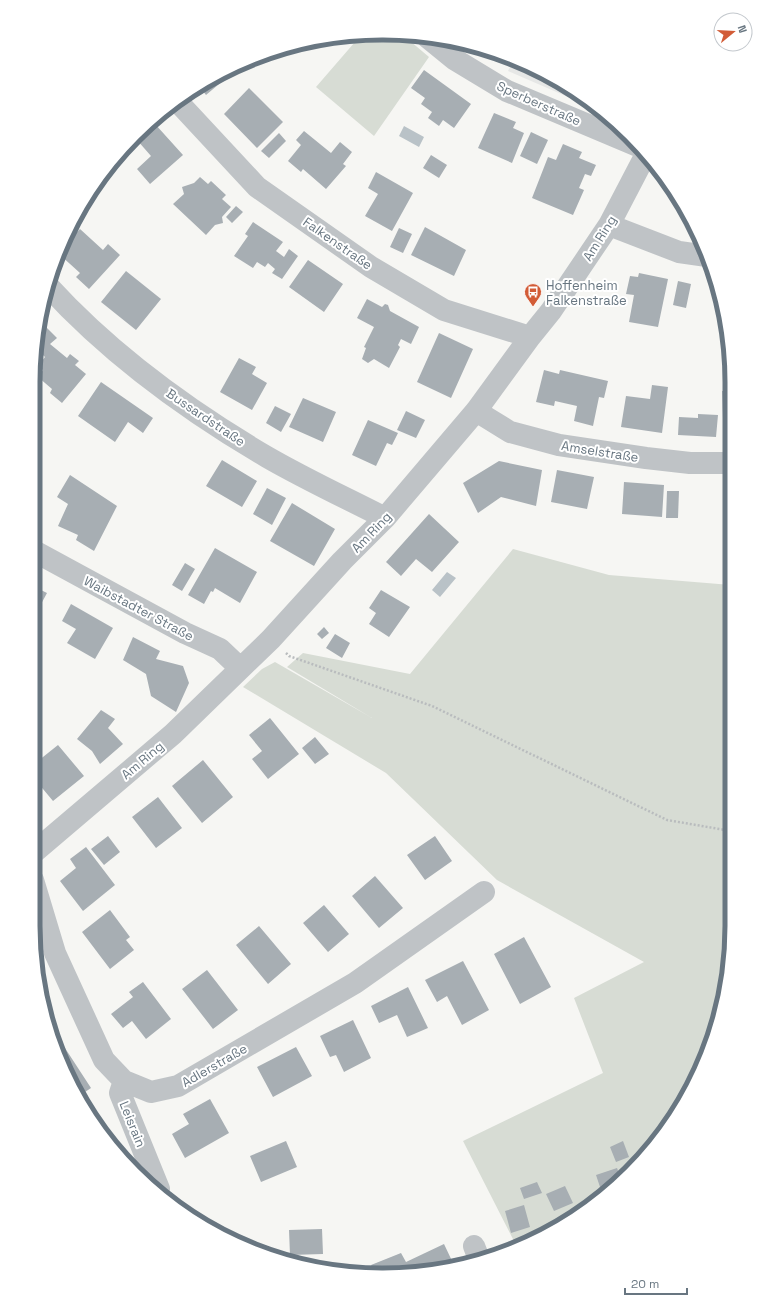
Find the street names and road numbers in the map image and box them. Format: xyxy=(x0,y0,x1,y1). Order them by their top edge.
street label: Sperberstraße xyxy=(494,77,584,130)
street label: Am Ring xyxy=(579,212,620,264)
street label: Falkenstraße xyxy=(300,213,376,273)
street label: Bussardstraße xyxy=(163,385,248,450)
street label: Amselstraße xyxy=(560,437,640,466)
street label: Am Ring xyxy=(348,508,395,556)
street label: Waibstadter Straße xyxy=(81,572,197,645)
street label: Am Ring xyxy=(118,738,167,783)
street label: Adlerstraße xyxy=(178,1040,250,1091)
street label: Leisrain xyxy=(116,1099,149,1150)

